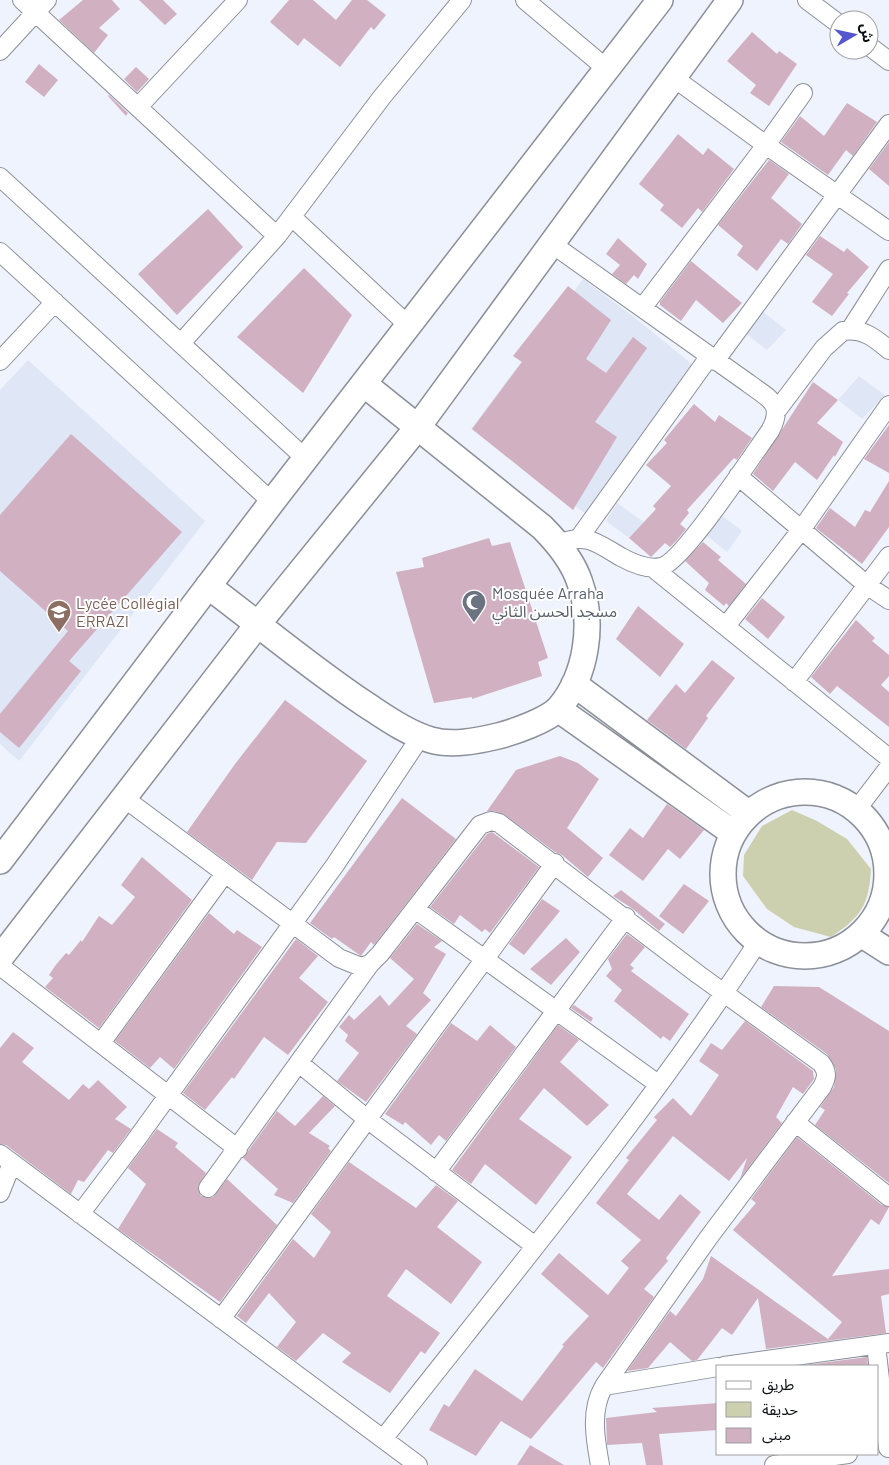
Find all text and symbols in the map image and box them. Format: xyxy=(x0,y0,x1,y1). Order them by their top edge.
north arrow xyxy=(829,10,879,60)
text: ش xyxy=(857,22,877,44)
place label: Mosquée Arraha مسجد الحسن الثاني xyxy=(492,583,617,624)
mosque icon: Mosquée Arraha مسجد الحسن الثاني xyxy=(461,589,487,623)
place label: Lycée Collégial ERRAZI xyxy=(76,593,179,630)
school or university icon: Lycée Collégial ERRAZI xyxy=(46,599,72,633)
legend xyxy=(716,1365,879,1455)
text: طريق xyxy=(762,1375,794,1395)
text: حديقة xyxy=(762,1400,798,1418)
text: مبنى xyxy=(762,1425,791,1444)

